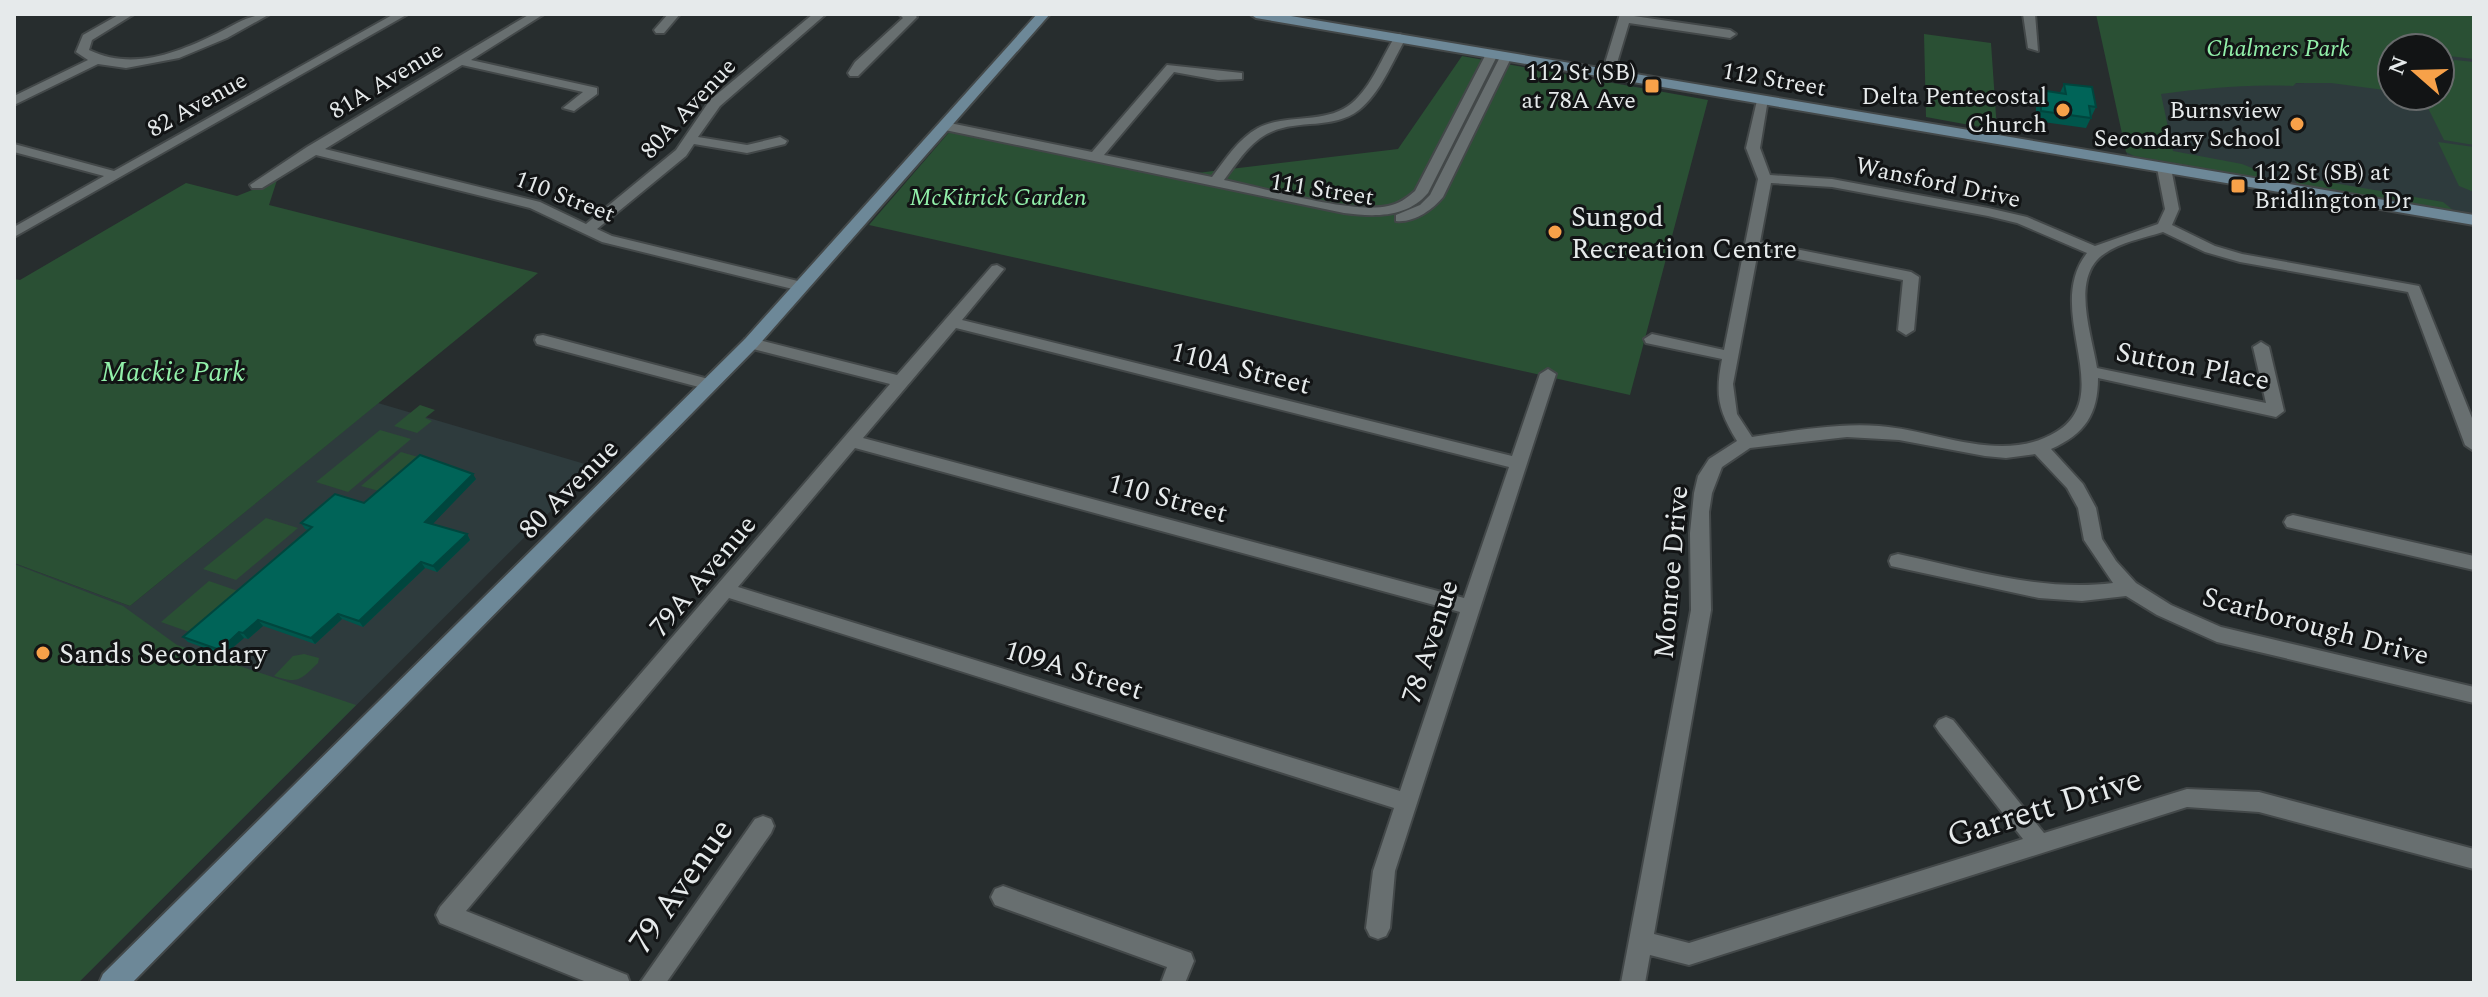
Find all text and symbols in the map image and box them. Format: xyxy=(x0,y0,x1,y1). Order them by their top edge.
park label: Chalmers Park xyxy=(2206,31,2350,67)
north arrow xyxy=(2376,32,2456,112)
street label: 81A Avenue xyxy=(323,33,450,129)
street label: 80A Avenue xyxy=(632,50,745,167)
text: N xyxy=(2380,52,2417,80)
street label: 112 Street xyxy=(1719,53,1829,107)
place label: 112 St (SB) at 78A Ave xyxy=(1522,55,1636,119)
street label: 82 Avenue xyxy=(141,63,254,147)
marker: 112 St (SB) at 78A Ave xyxy=(1643,77,1661,95)
place label: Delta Pentecostal Church xyxy=(1861,79,2047,143)
place label: Burnsview Secondary School xyxy=(2094,93,2282,157)
marker: Delta Pentecostal Church xyxy=(2054,101,2072,119)
marker: Burnsview Secondary School xyxy=(2288,115,2306,133)
street label: Wansford Drive xyxy=(1852,148,2024,218)
place label: 112 St (SB) at Bridlington Dr xyxy=(2254,155,2411,219)
street label: 110 Street xyxy=(509,161,620,233)
street label: 111 Street xyxy=(1267,164,1377,216)
marker: 112 St (SB) at Bridlington Dr xyxy=(2229,177,2247,195)
park label: McKitrick Garden xyxy=(909,180,1087,216)
place label: Sungod Recreation Centre xyxy=(1571,196,1797,271)
marker: Sungod Recreation Centre xyxy=(1546,223,1564,241)
street label: 110A Street xyxy=(1166,330,1316,407)
street label: Sutton Place xyxy=(2112,331,2273,402)
park label: Mackie Park xyxy=(101,351,245,394)
street label: 80 Avenue xyxy=(509,429,629,549)
street label: 110 Street xyxy=(1103,462,1232,535)
street label: Monroe Drive xyxy=(1643,484,1700,661)
street label: 79A Avenue xyxy=(639,505,767,647)
street label: 78 Avenue xyxy=(1390,574,1471,709)
street label: Scarborough Drive xyxy=(2197,575,2434,677)
street label: 109A Street xyxy=(999,629,1149,712)
place label: Sands Secondary xyxy=(59,633,268,676)
marker: Sands Secondary xyxy=(34,644,52,662)
street label: Garrett Drive xyxy=(1940,754,2149,862)
street label: 79 Avenue xyxy=(616,808,747,964)

